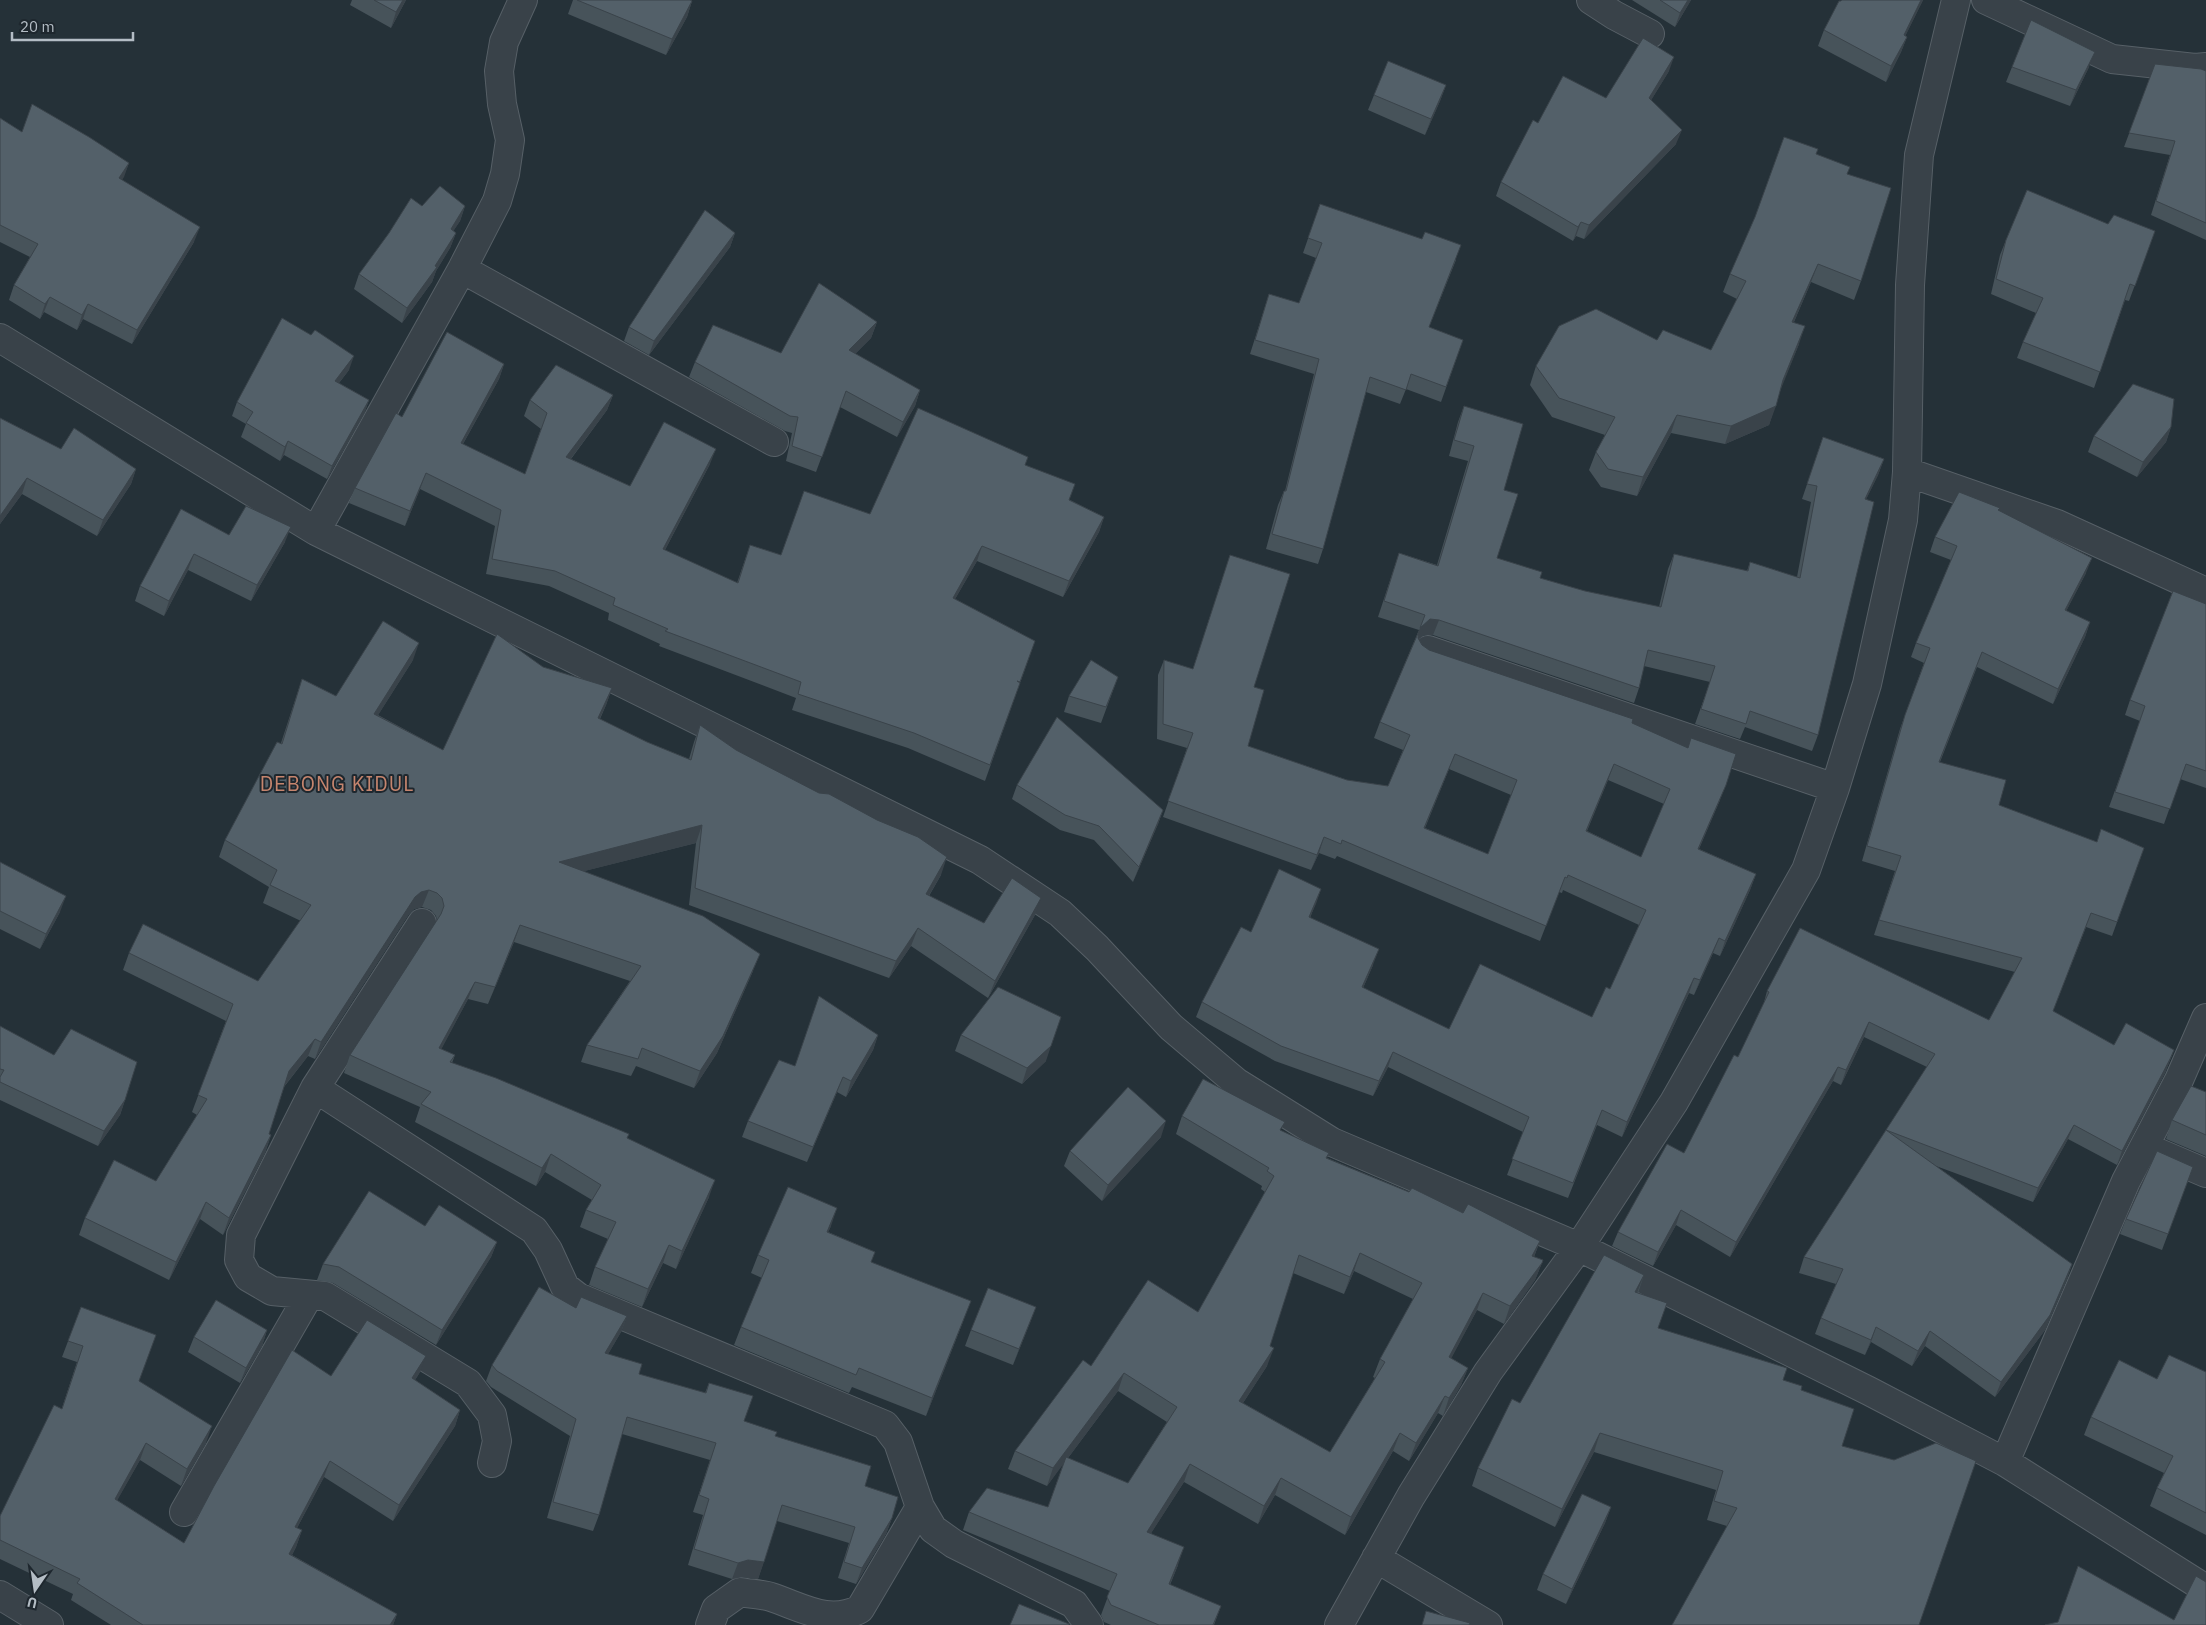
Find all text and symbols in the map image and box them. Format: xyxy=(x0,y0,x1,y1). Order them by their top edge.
scale bar xyxy=(12,10,134,42)
text: 20 m xyxy=(20,17,55,36)
district label: DEBONG KIDUL xyxy=(260,770,414,797)
north arrow xyxy=(10,1565,60,1615)
text: U xyxy=(25,1593,39,1613)

